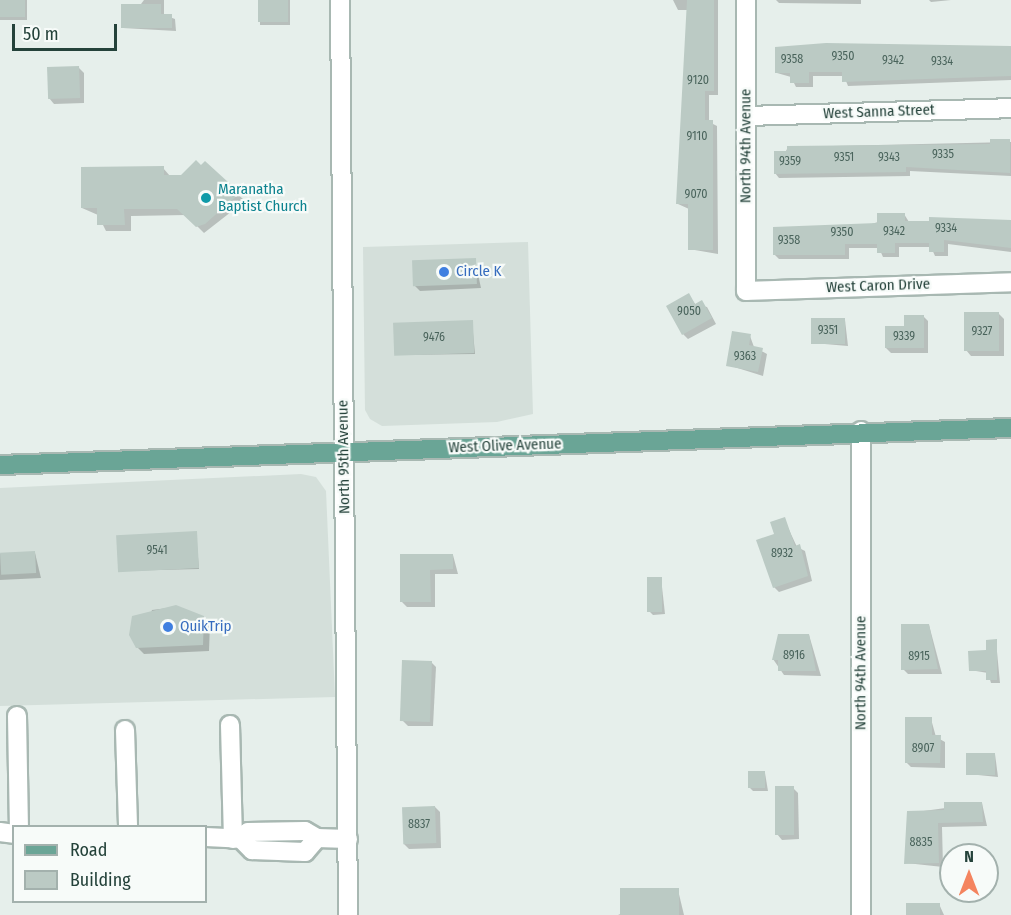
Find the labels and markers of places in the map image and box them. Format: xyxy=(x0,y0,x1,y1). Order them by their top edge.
place label: Maranatha Baptist Church xyxy=(218,180,307,215)
marker: Maranatha Baptist Church xyxy=(199,191,213,205)
place label: Circle K xyxy=(456,263,501,281)
marker: Circle K xyxy=(437,265,451,279)
place label: QuikTrip xyxy=(180,618,232,636)
marker: QuikTrip xyxy=(161,620,175,634)

